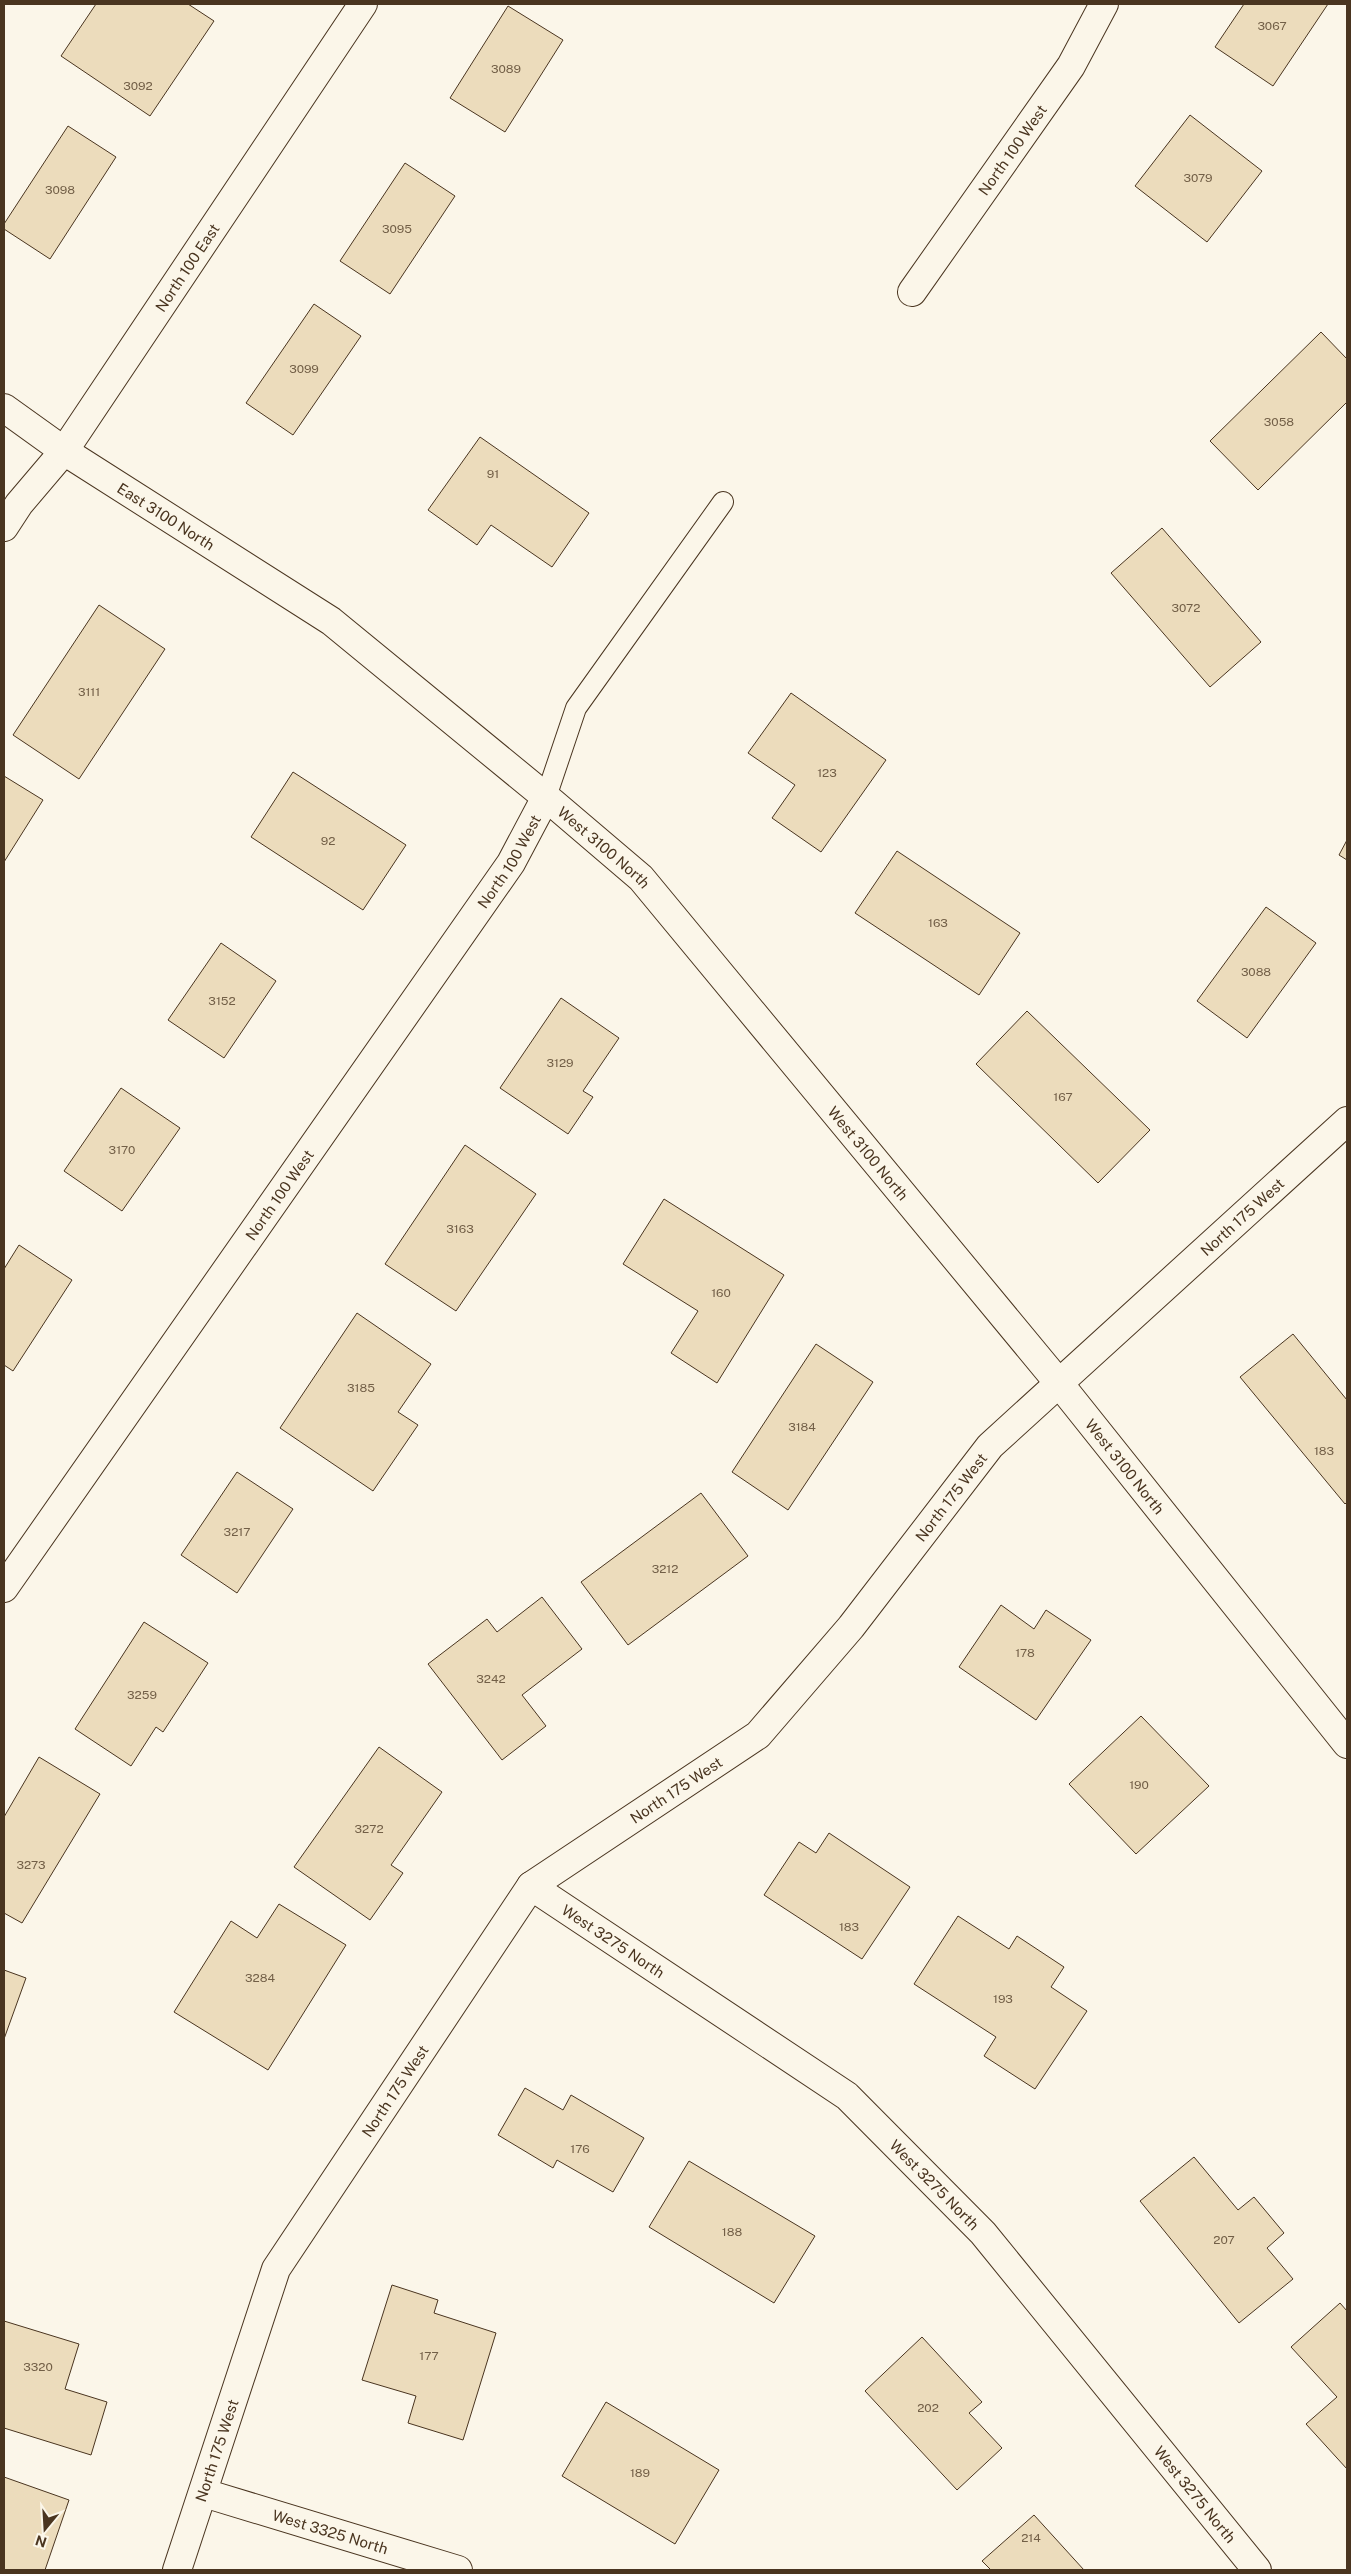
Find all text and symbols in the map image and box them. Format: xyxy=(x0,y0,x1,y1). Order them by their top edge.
house number: 3067 xyxy=(1257,19,1287,33)
house number: 3089 xyxy=(491,62,521,76)
house number: 3092 xyxy=(123,79,153,93)
street label: North 100 West xyxy=(975,101,1050,198)
house number: 3079 xyxy=(1183,171,1213,185)
house number: 3098 xyxy=(45,183,75,197)
street label: North 100 East xyxy=(151,220,222,315)
house number: 3095 xyxy=(382,222,412,236)
house number: 3099 xyxy=(289,362,319,376)
house number: 3058 xyxy=(1264,415,1294,429)
house number: 91 xyxy=(487,467,499,481)
street label: East 3100 North xyxy=(115,479,218,553)
house number: 3072 xyxy=(1171,601,1201,615)
house number: 3111 xyxy=(78,685,100,699)
house number: 123 xyxy=(817,766,837,780)
street label: West 3100 North xyxy=(555,803,654,891)
street label: North 100 West xyxy=(474,812,544,911)
house number: 92 xyxy=(321,834,335,848)
house number: 163 xyxy=(928,916,948,930)
house number: 3088 xyxy=(1241,965,1271,979)
house number: 3152 xyxy=(208,994,236,1008)
house number: 3129 xyxy=(546,1056,574,1070)
house number: 167 xyxy=(1053,1090,1073,1104)
street label: West 3100 North xyxy=(825,1103,912,1203)
house number: 3170 xyxy=(109,1143,135,1157)
street label: North 100 West xyxy=(242,1146,317,1243)
street label: North 175 West xyxy=(1197,1174,1287,1259)
house number: 3163 xyxy=(446,1222,474,1236)
house number: 160 xyxy=(711,1286,731,1300)
house number: 3185 xyxy=(347,1381,375,1395)
street label: West 3100 North xyxy=(1082,1415,1168,1517)
house number: 3184 xyxy=(788,1420,816,1434)
house number: 183 xyxy=(1314,1444,1334,1458)
street label: North 175 West xyxy=(912,1449,990,1545)
house number: 3217 xyxy=(224,1525,250,1539)
house number: 3212 xyxy=(652,1562,678,1576)
house number: 178 xyxy=(1015,1646,1035,1660)
house number: 3242 xyxy=(476,1672,506,1686)
house number: 3259 xyxy=(127,1688,157,1702)
street label: North 175 West xyxy=(627,1753,725,1826)
house number: 190 xyxy=(1129,1778,1149,1792)
house number: 3272 xyxy=(354,1822,384,1836)
house number: 3273 xyxy=(16,1858,46,1872)
street label: West 3275 North xyxy=(559,1901,668,1981)
house number: 183 xyxy=(839,1920,859,1934)
house number: 3284 xyxy=(245,1971,275,1985)
house number: 193 xyxy=(993,1992,1013,2006)
street label: North 175 West xyxy=(358,2041,431,2140)
street label: West 3275 North xyxy=(887,2136,983,2233)
house number: 176 xyxy=(570,2142,590,2156)
house number: 188 xyxy=(722,2225,742,2239)
house number: 207 xyxy=(1213,2233,1235,2247)
house number: 177 xyxy=(419,2349,439,2363)
house number: 3320 xyxy=(23,2360,53,2374)
street label: North 175 West xyxy=(192,2397,241,2504)
house number: 202 xyxy=(917,2401,939,2415)
street label: West 3275 North xyxy=(1151,2442,1240,2546)
house number: 189 xyxy=(630,2466,650,2480)
north arrow xyxy=(20,2504,70,2554)
street label: West 3325 North xyxy=(270,2506,390,2557)
house number: 214 xyxy=(1021,2531,1041,2545)
text: N xyxy=(33,2532,49,2551)

